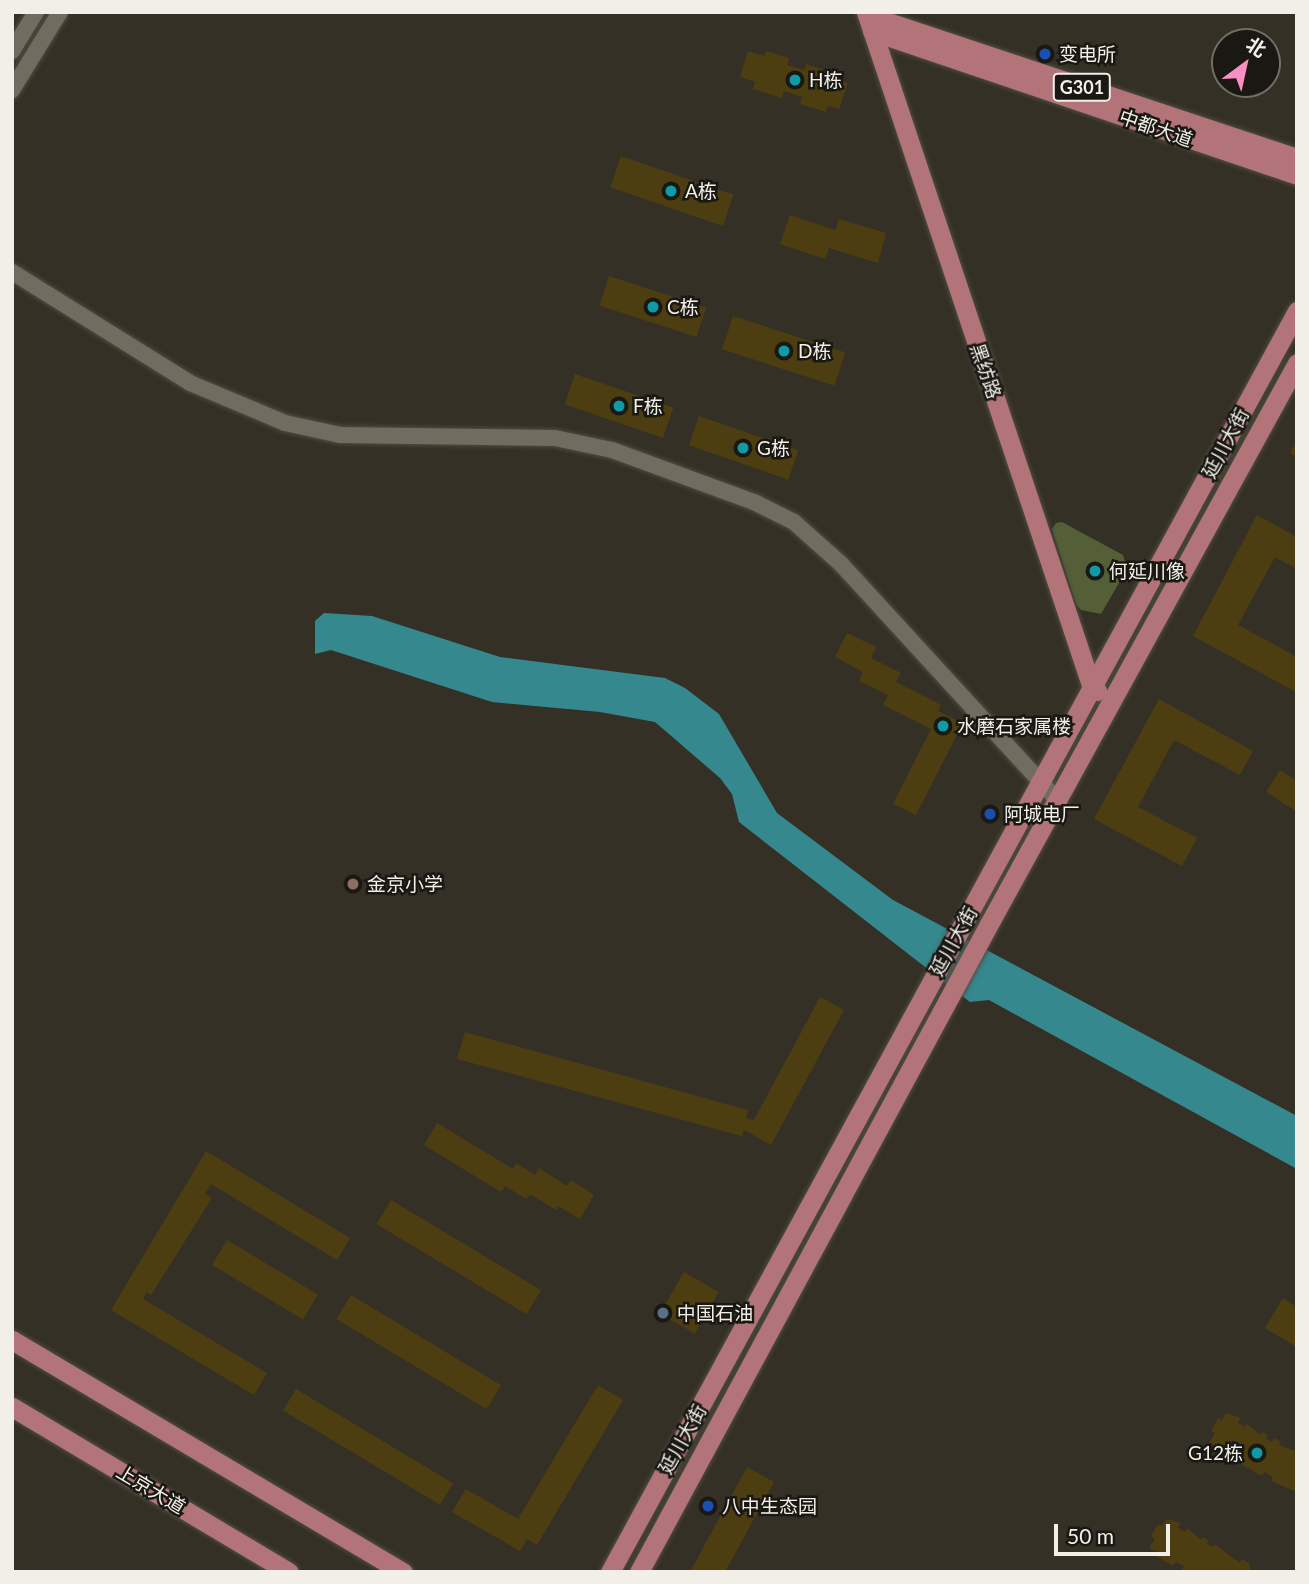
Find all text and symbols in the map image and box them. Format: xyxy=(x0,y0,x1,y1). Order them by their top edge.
north arrow xyxy=(1211,28,1281,98)
text: 北 xyxy=(1242,32,1271,61)
place label: 变电所 xyxy=(1059,43,1116,65)
marker: 变电所 xyxy=(1037,46,1053,62)
place label: H栋 xyxy=(809,69,843,91)
marker: H栋 xyxy=(787,72,803,88)
road number: G301 xyxy=(1052,72,1112,102)
street label: 中都大道 xyxy=(1116,105,1196,151)
place label: A栋 xyxy=(685,180,717,202)
marker: A栋 xyxy=(663,183,679,199)
place label: C栋 xyxy=(667,296,699,318)
marker: C栋 xyxy=(645,299,661,315)
place label: D栋 xyxy=(798,340,831,362)
street label: 黑纺路 xyxy=(966,340,1006,402)
marker: D栋 xyxy=(776,343,792,359)
place label: F栋 xyxy=(633,395,663,417)
marker: F栋 xyxy=(611,398,627,414)
street label: 延川大街 xyxy=(1197,404,1253,482)
place label: G栋 xyxy=(757,437,790,459)
marker: G栋 xyxy=(735,440,751,456)
place label: 何延川像 xyxy=(1109,560,1185,582)
marker: 何延川像 xyxy=(1087,563,1103,579)
place label: 水磨石家属楼 xyxy=(957,715,1071,737)
marker: 水磨石家属楼 xyxy=(935,718,951,734)
place label: 阿城电厂 xyxy=(1004,803,1080,825)
marker: 阿城电厂 xyxy=(982,806,998,822)
place label: 金京小学 xyxy=(367,873,443,895)
marker: 金京小学 xyxy=(345,876,361,892)
street label: 延川大街 xyxy=(925,902,981,980)
place label: 中国石油 xyxy=(677,1302,753,1324)
marker: 中国石油 xyxy=(655,1305,671,1321)
street label: 延川大街 xyxy=(654,1400,710,1478)
place label: G12栋 xyxy=(1188,1442,1243,1464)
marker: G12栋 xyxy=(1249,1445,1265,1461)
street label: 上京大道 xyxy=(113,1460,189,1518)
place label: 八中生态园 xyxy=(722,1495,817,1517)
marker: 八中生态园 xyxy=(700,1498,716,1514)
scale bar xyxy=(1057,1510,1172,1554)
text: 50 m xyxy=(1067,1523,1114,1548)

